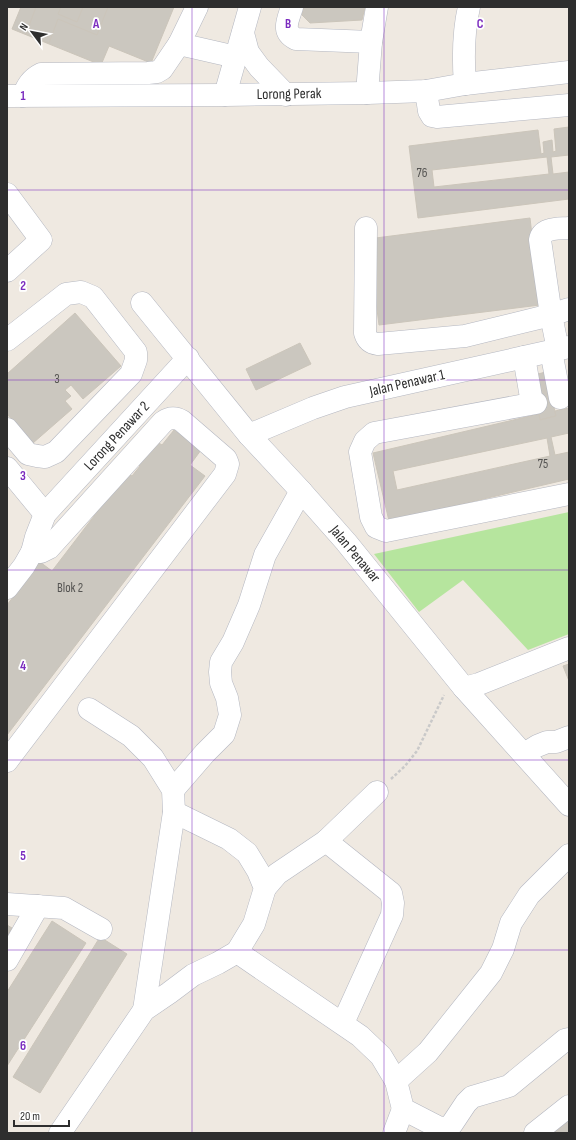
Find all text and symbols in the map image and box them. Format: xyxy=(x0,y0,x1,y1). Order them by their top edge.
north arrow xyxy=(12,12,52,52)
text: A xyxy=(92,16,100,32)
text: B xyxy=(285,16,291,32)
text: C xyxy=(477,16,484,32)
text: N xyxy=(17,21,31,33)
street label: Lorong Perak xyxy=(257,84,322,104)
text: 1 xyxy=(20,88,26,104)
house number: 76 xyxy=(417,165,428,181)
text: 2 xyxy=(20,278,26,294)
street label: Jalan Penawar 1 xyxy=(367,365,447,401)
house number: 3 xyxy=(54,371,60,387)
street label: Lorong Penawar 2 xyxy=(80,397,154,475)
house number: 75 xyxy=(538,456,548,472)
text: 3 xyxy=(20,468,26,484)
street label: Jalan Penawar xyxy=(325,521,385,587)
house number: Blok 2 xyxy=(57,580,83,596)
text: 4 xyxy=(20,658,26,674)
text: 5 xyxy=(20,848,26,864)
text: 6 xyxy=(20,1038,26,1054)
scale bar xyxy=(14,1102,69,1128)
text: 20 m xyxy=(20,1109,40,1124)

